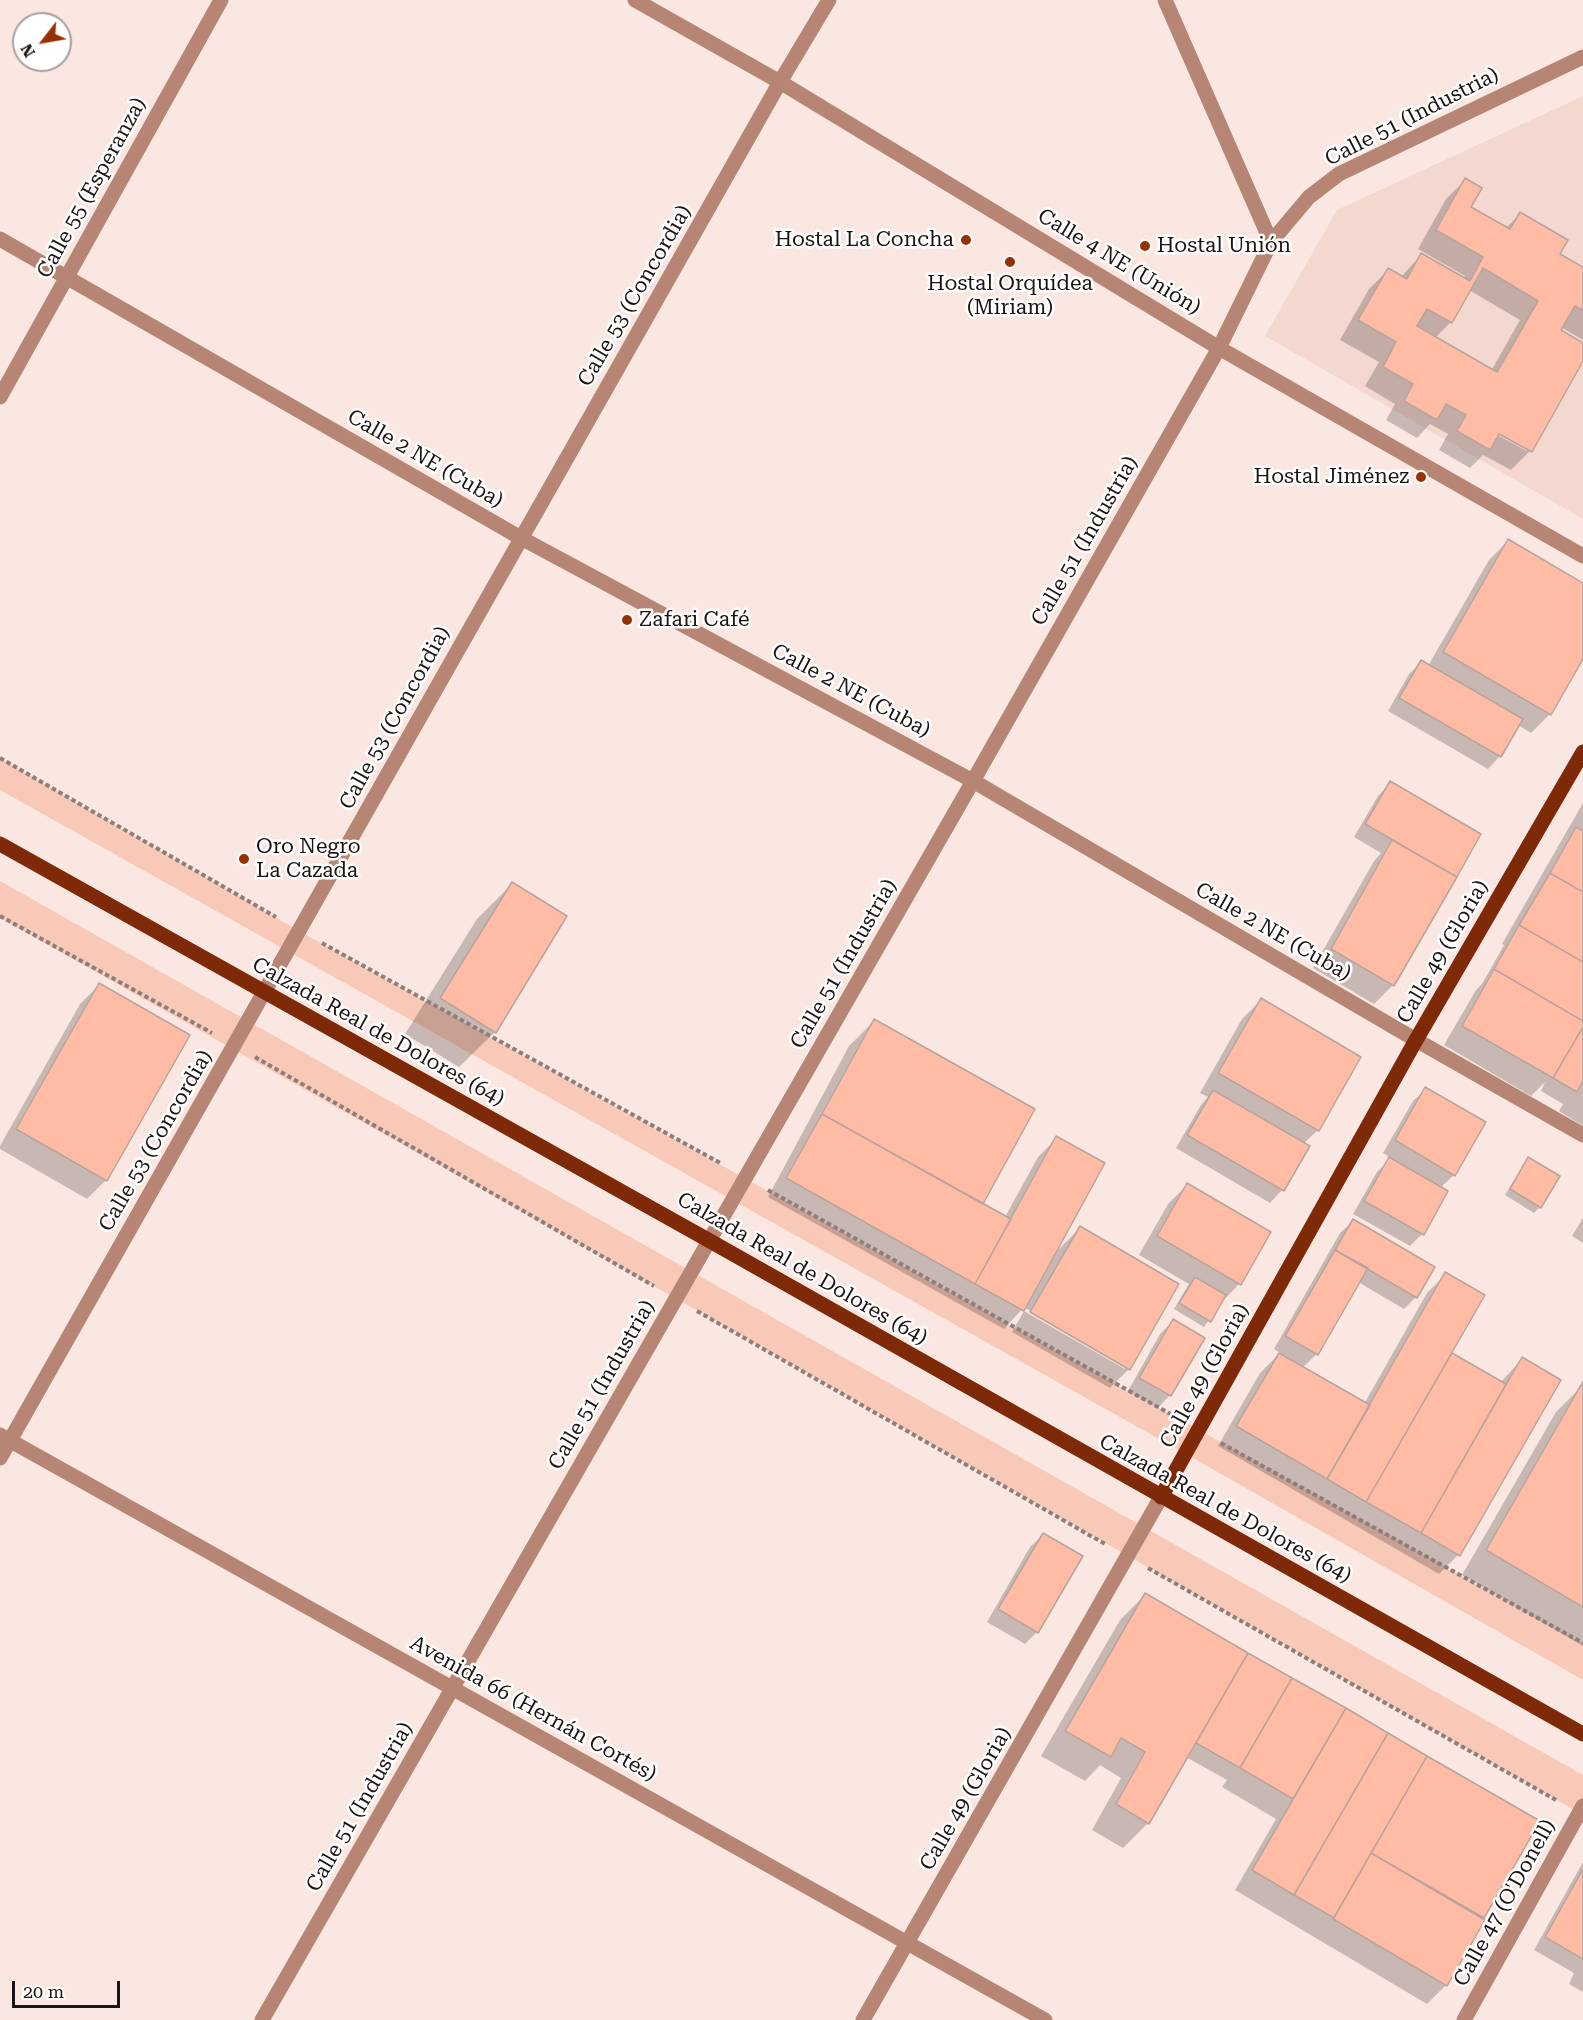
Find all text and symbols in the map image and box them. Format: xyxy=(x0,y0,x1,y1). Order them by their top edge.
north arrow xyxy=(12,12,72,72)
text: N xyxy=(17,40,39,61)
street label: Calle 51 (Industria) xyxy=(1321,62,1503,172)
street label: Calle 55 (Esperanza) xyxy=(32,93,152,283)
street label: Calle 53 (Concordia) xyxy=(573,201,697,391)
street label: Calle 4 NE (Unión) xyxy=(1033,203,1205,321)
place label: Hostal La Concha xyxy=(775,227,954,253)
marker: Hostal La Concha xyxy=(959,233,973,247)
place label: Hostal Unión xyxy=(1157,233,1291,259)
marker: Hostal Unión xyxy=(1138,239,1152,253)
marker: Hostal Orquídea (Miriam) xyxy=(1003,255,1017,269)
place label: Hostal Orquídea (Miriam) xyxy=(927,271,1093,321)
street label: Calle 2 NE (Cuba) xyxy=(343,404,507,514)
street label: Calle 51 (Industria) xyxy=(1026,452,1144,630)
place label: Hostal Jiménez xyxy=(1254,464,1409,490)
marker: Hostal Jiménez xyxy=(1414,470,1428,484)
place label: Zafari Café xyxy=(639,607,750,633)
marker: Zafari Café xyxy=(620,613,634,627)
street label: Calle 53 (Concordia) xyxy=(334,622,456,814)
street label: Calle 2 NE (Cuba) xyxy=(768,639,934,743)
place label: Oro Negro La Cazada xyxy=(256,834,361,884)
marker: Oro Negro La Cazada xyxy=(237,852,251,866)
street label: Calle 51 (Industria) xyxy=(785,875,903,1053)
street label: Calle 49 (Gloria) xyxy=(1392,876,1494,1028)
street label: Calle 2 NE (Cuba) xyxy=(1191,877,1355,987)
street label: Calzada Real de Dolores (64) xyxy=(248,952,508,1112)
street label: Calle 53 (Concordia) xyxy=(94,1046,218,1236)
street label: Calzada Real de Dolores (64) xyxy=(673,1187,931,1351)
street label: Calle 51 (Industria) xyxy=(543,1296,661,1474)
street label: Calle 49 (Gloria) xyxy=(1155,1299,1255,1453)
street label: Calzada Real de Dolores (64) xyxy=(1095,1429,1355,1589)
street label: Avenida 66 (Hernán Cortés) xyxy=(405,1631,661,1787)
street label: Calle 51 (Industria) xyxy=(301,1718,419,1896)
street label: Calle 49 (Gloria) xyxy=(915,1723,1017,1875)
street label: Calle 47 (O'Donell) xyxy=(1449,1815,1561,1991)
scale bar xyxy=(15,1969,123,2007)
text: 20 m xyxy=(23,1981,64,2002)

